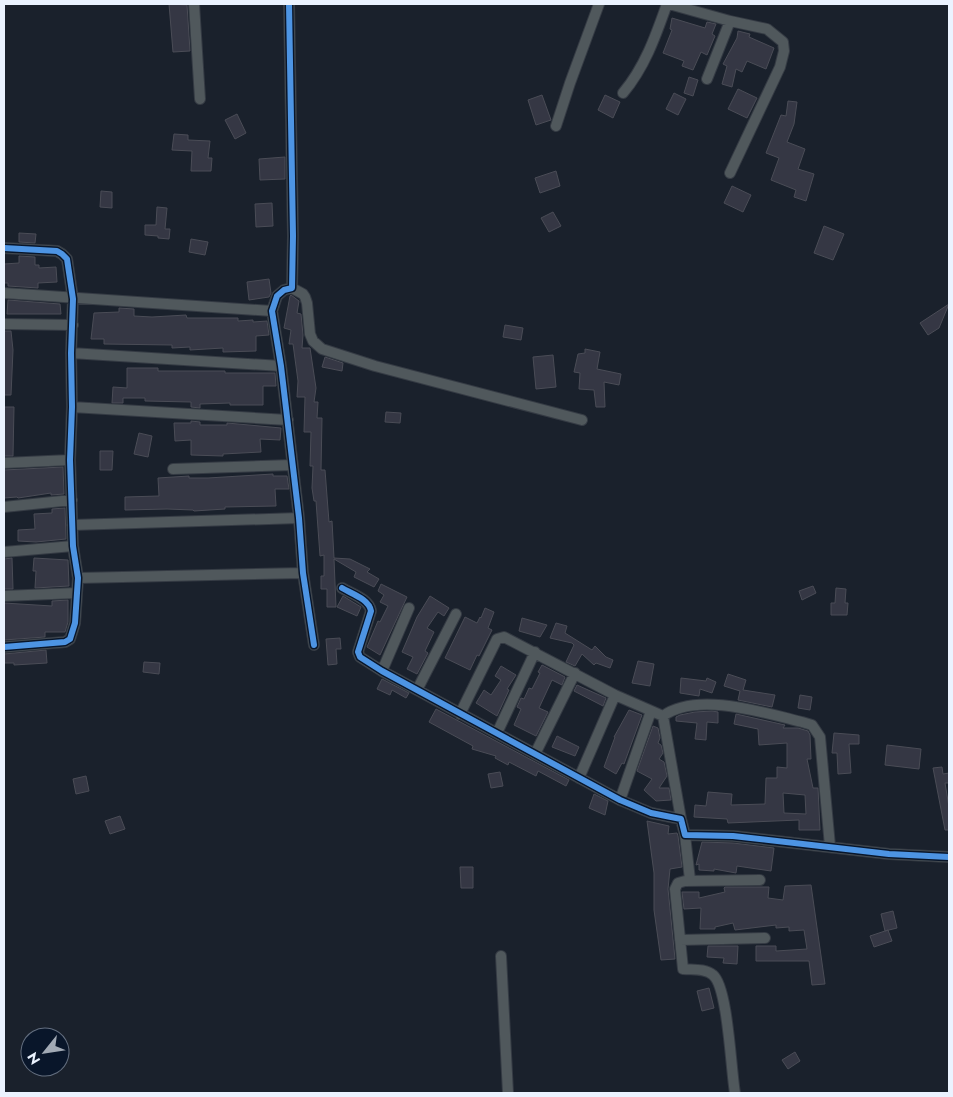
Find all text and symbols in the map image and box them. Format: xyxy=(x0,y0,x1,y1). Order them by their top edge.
north arrow xyxy=(20,1027,70,1077)
text: N xyxy=(22,1049,45,1068)

